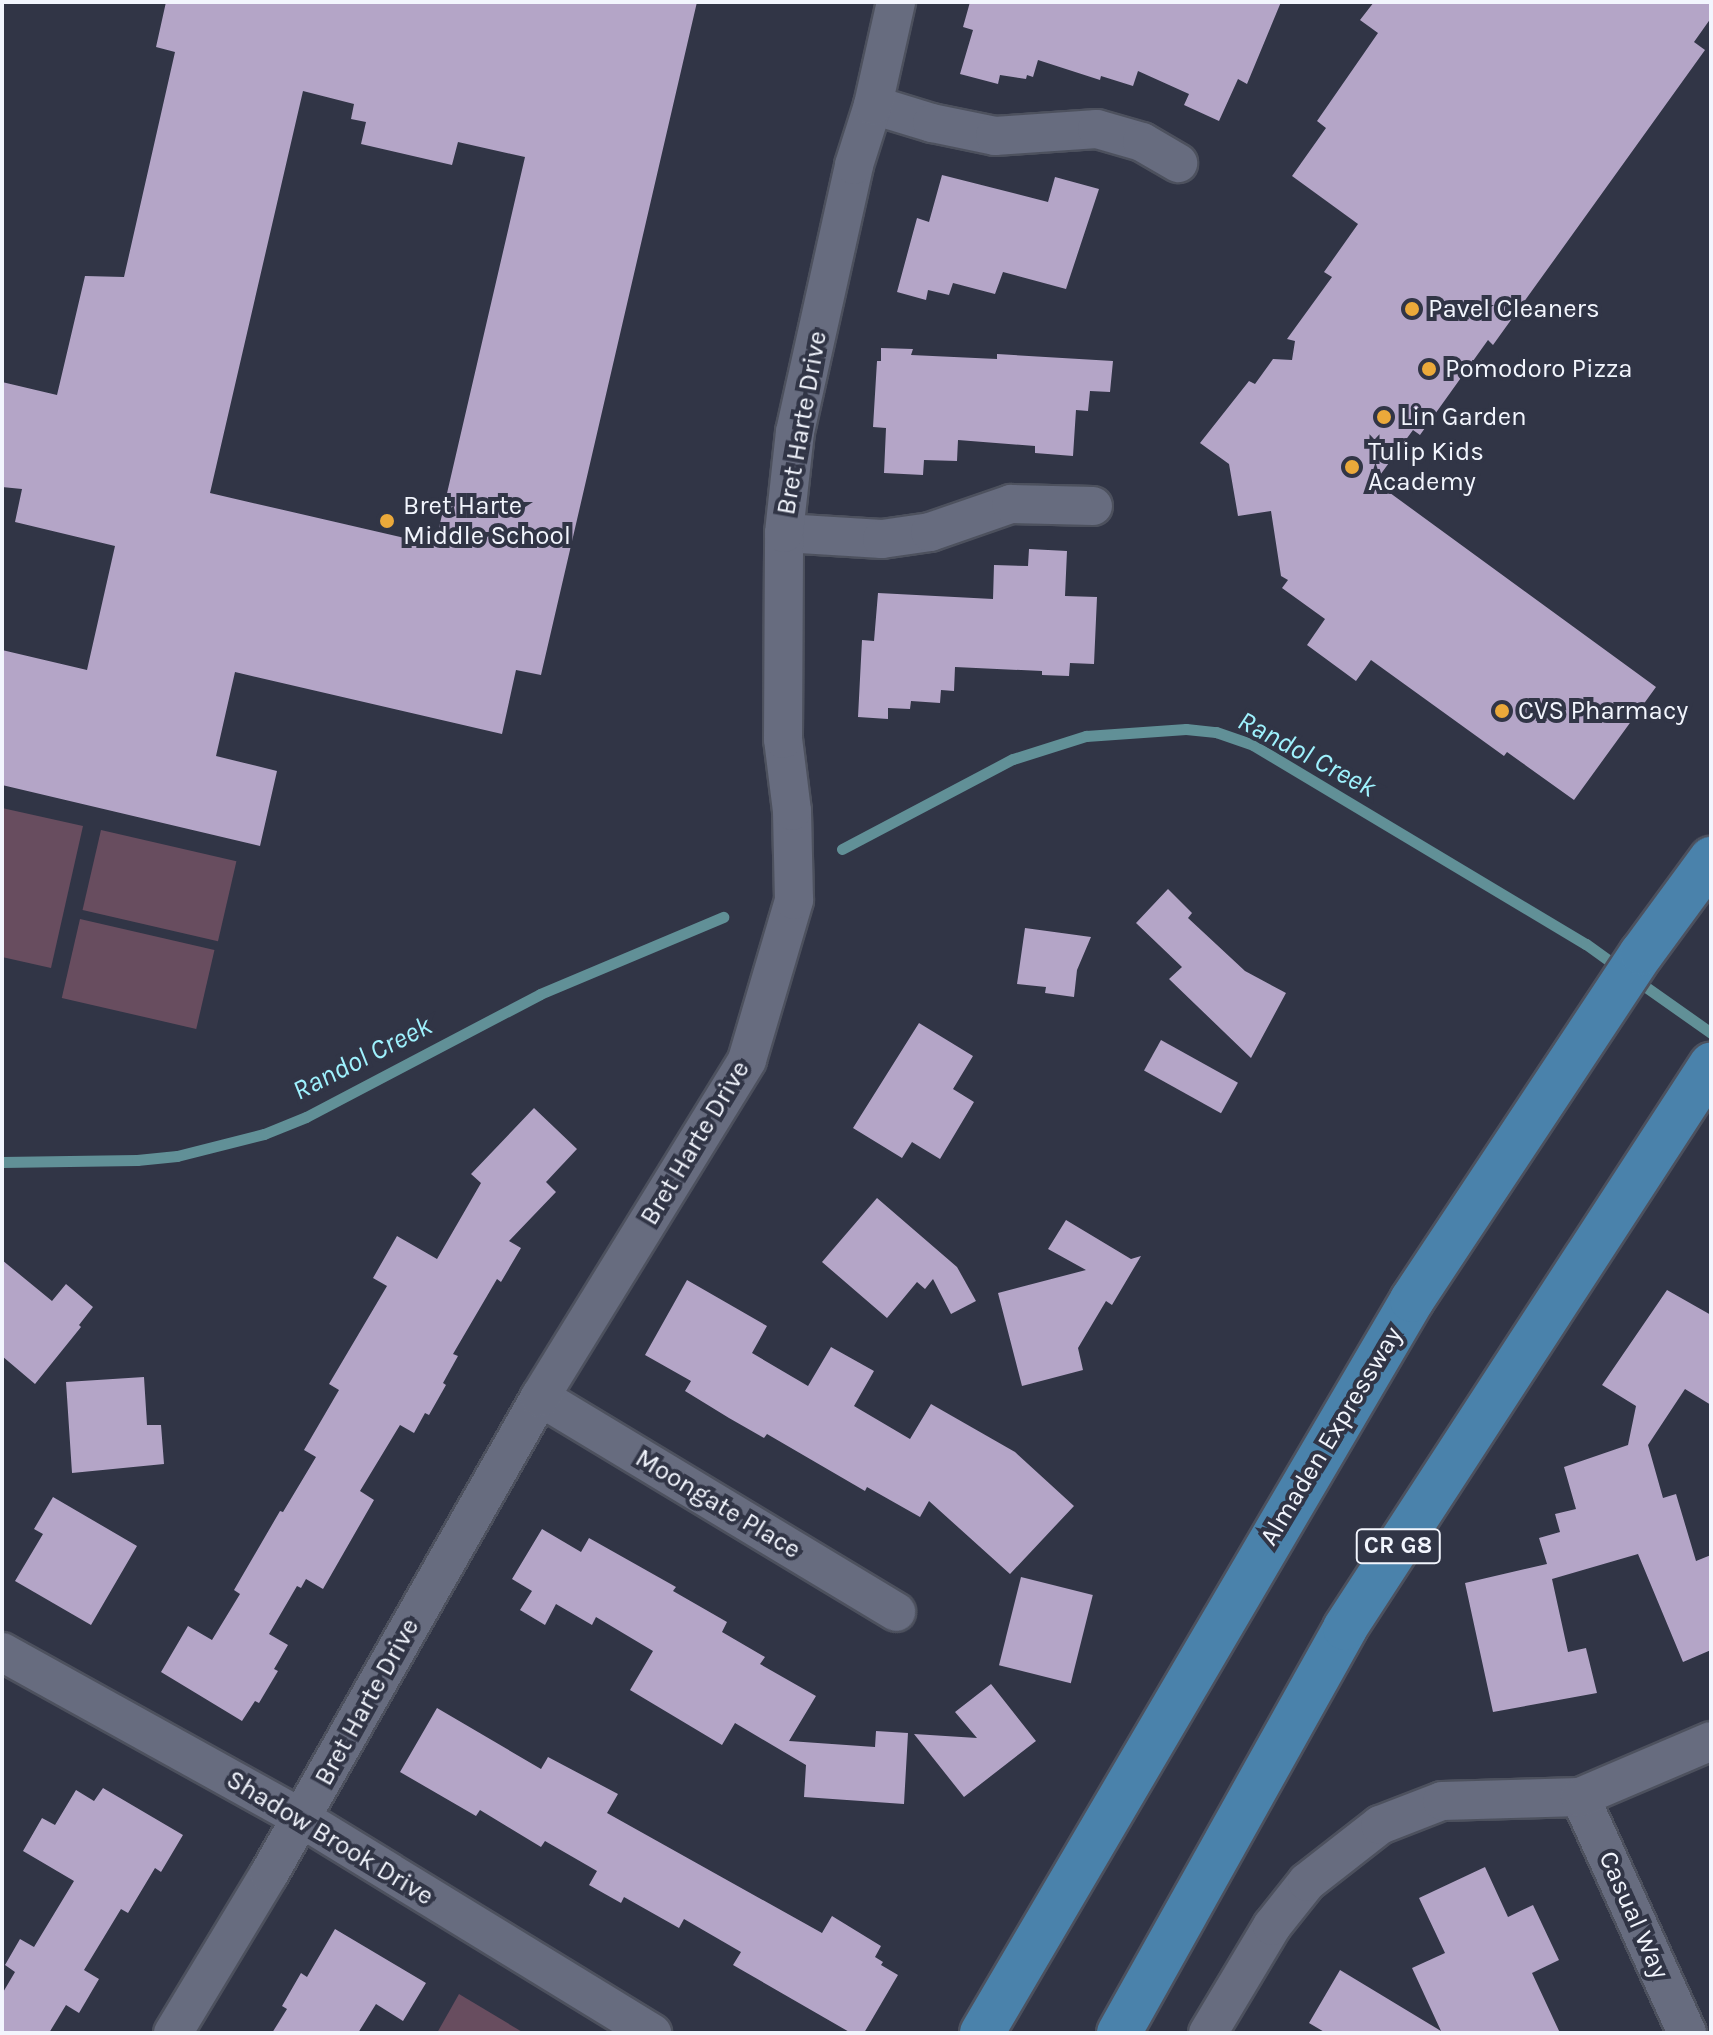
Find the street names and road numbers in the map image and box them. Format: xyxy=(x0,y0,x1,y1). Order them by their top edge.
street label: Bret Harte Drive xyxy=(770,329,834,517)
street label: Bret Harte Drive xyxy=(634,1055,756,1231)
street label: Almaden Expressway xyxy=(1253,1321,1409,1551)
street label: Moongate Place xyxy=(630,1442,806,1566)
road number: CR G8 xyxy=(1354,1526,1442,1566)
street label: Bret Harte Drive xyxy=(308,1613,426,1791)
street label: Shadow Brook Drive xyxy=(221,1764,439,1912)
street label: Casual Way xyxy=(1592,1846,1676,1984)

